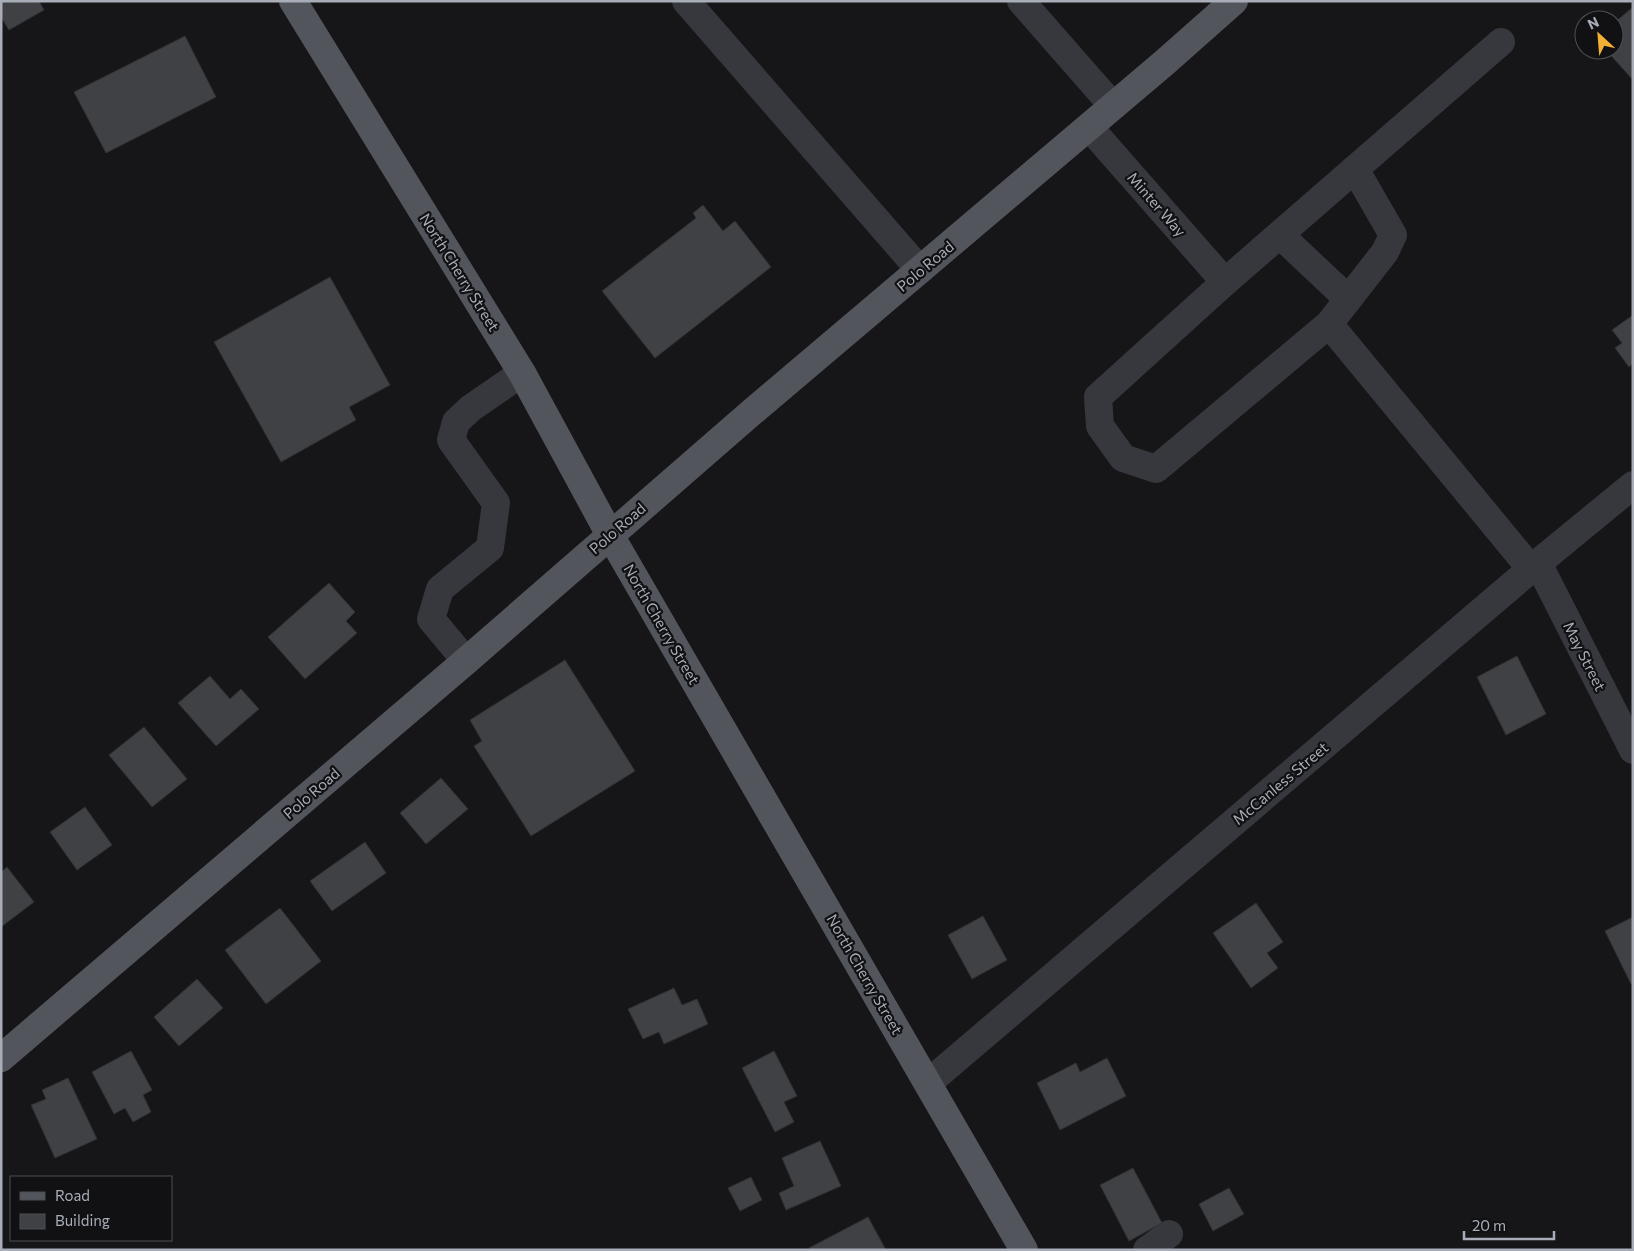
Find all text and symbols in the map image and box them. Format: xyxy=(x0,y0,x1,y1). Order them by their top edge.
north arrow xyxy=(1574,10,1624,60)
text: N xyxy=(1585,13,1602,33)
street label: Minter Way xyxy=(1124,168,1190,240)
street label: North Cherry Street xyxy=(416,210,504,334)
street label: Polo Road xyxy=(893,237,957,295)
street label: Polo Road xyxy=(585,499,649,557)
street label: North Cherry Street xyxy=(620,561,704,687)
street label: May Street xyxy=(1560,619,1610,693)
street label: McCanless Street xyxy=(1229,738,1331,828)
street label: Polo Road xyxy=(279,764,343,822)
street label: North Cherry Street xyxy=(823,911,907,1037)
legend xyxy=(10,1176,172,1241)
text: Road xyxy=(55,1186,90,1204)
scale bar xyxy=(1464,1208,1554,1240)
text: Building xyxy=(55,1211,110,1229)
text: 20 m xyxy=(1472,1216,1506,1234)

